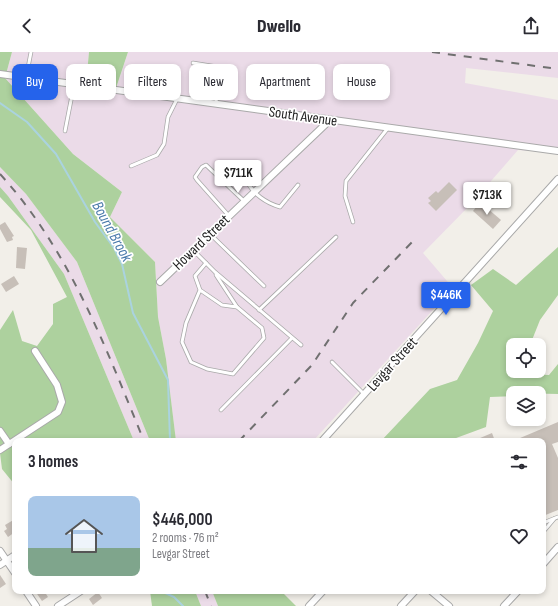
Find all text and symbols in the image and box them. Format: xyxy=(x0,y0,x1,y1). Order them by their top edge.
icon: back xyxy=(16,15,38,37)
icon: share xyxy=(520,15,542,37)
text: Dwello xyxy=(257,16,301,37)
chip: Buy xyxy=(12,64,58,100)
chip: Rent xyxy=(66,64,116,100)
chip: Filters xyxy=(124,64,181,100)
chip: New xyxy=(189,64,238,100)
chip: Apartment xyxy=(246,64,325,100)
chip: House xyxy=(333,64,390,100)
street label: South Avenue xyxy=(267,102,338,131)
pin: $711K xyxy=(210,160,266,194)
text: $711K xyxy=(223,165,253,181)
pin: $713K xyxy=(459,182,515,216)
text: $713K xyxy=(472,187,502,203)
water label: Bound Brook xyxy=(87,198,136,266)
street label: Howard Street xyxy=(169,210,234,274)
pin: $446K xyxy=(418,282,474,316)
text: $446K xyxy=(430,287,462,303)
street label: Levgar Street xyxy=(363,333,422,395)
map controls xyxy=(506,338,546,426)
button: locate xyxy=(506,338,546,378)
button: layers xyxy=(506,386,546,426)
icon: filters xyxy=(508,451,530,473)
text: 3 homes xyxy=(28,452,78,472)
text: $446,000 xyxy=(152,510,213,530)
icon: home xyxy=(60,512,108,560)
icon: heart xyxy=(508,525,530,547)
text: 2 rooms · 76 m² xyxy=(152,530,219,546)
text: Levgar Street xyxy=(152,546,210,562)

